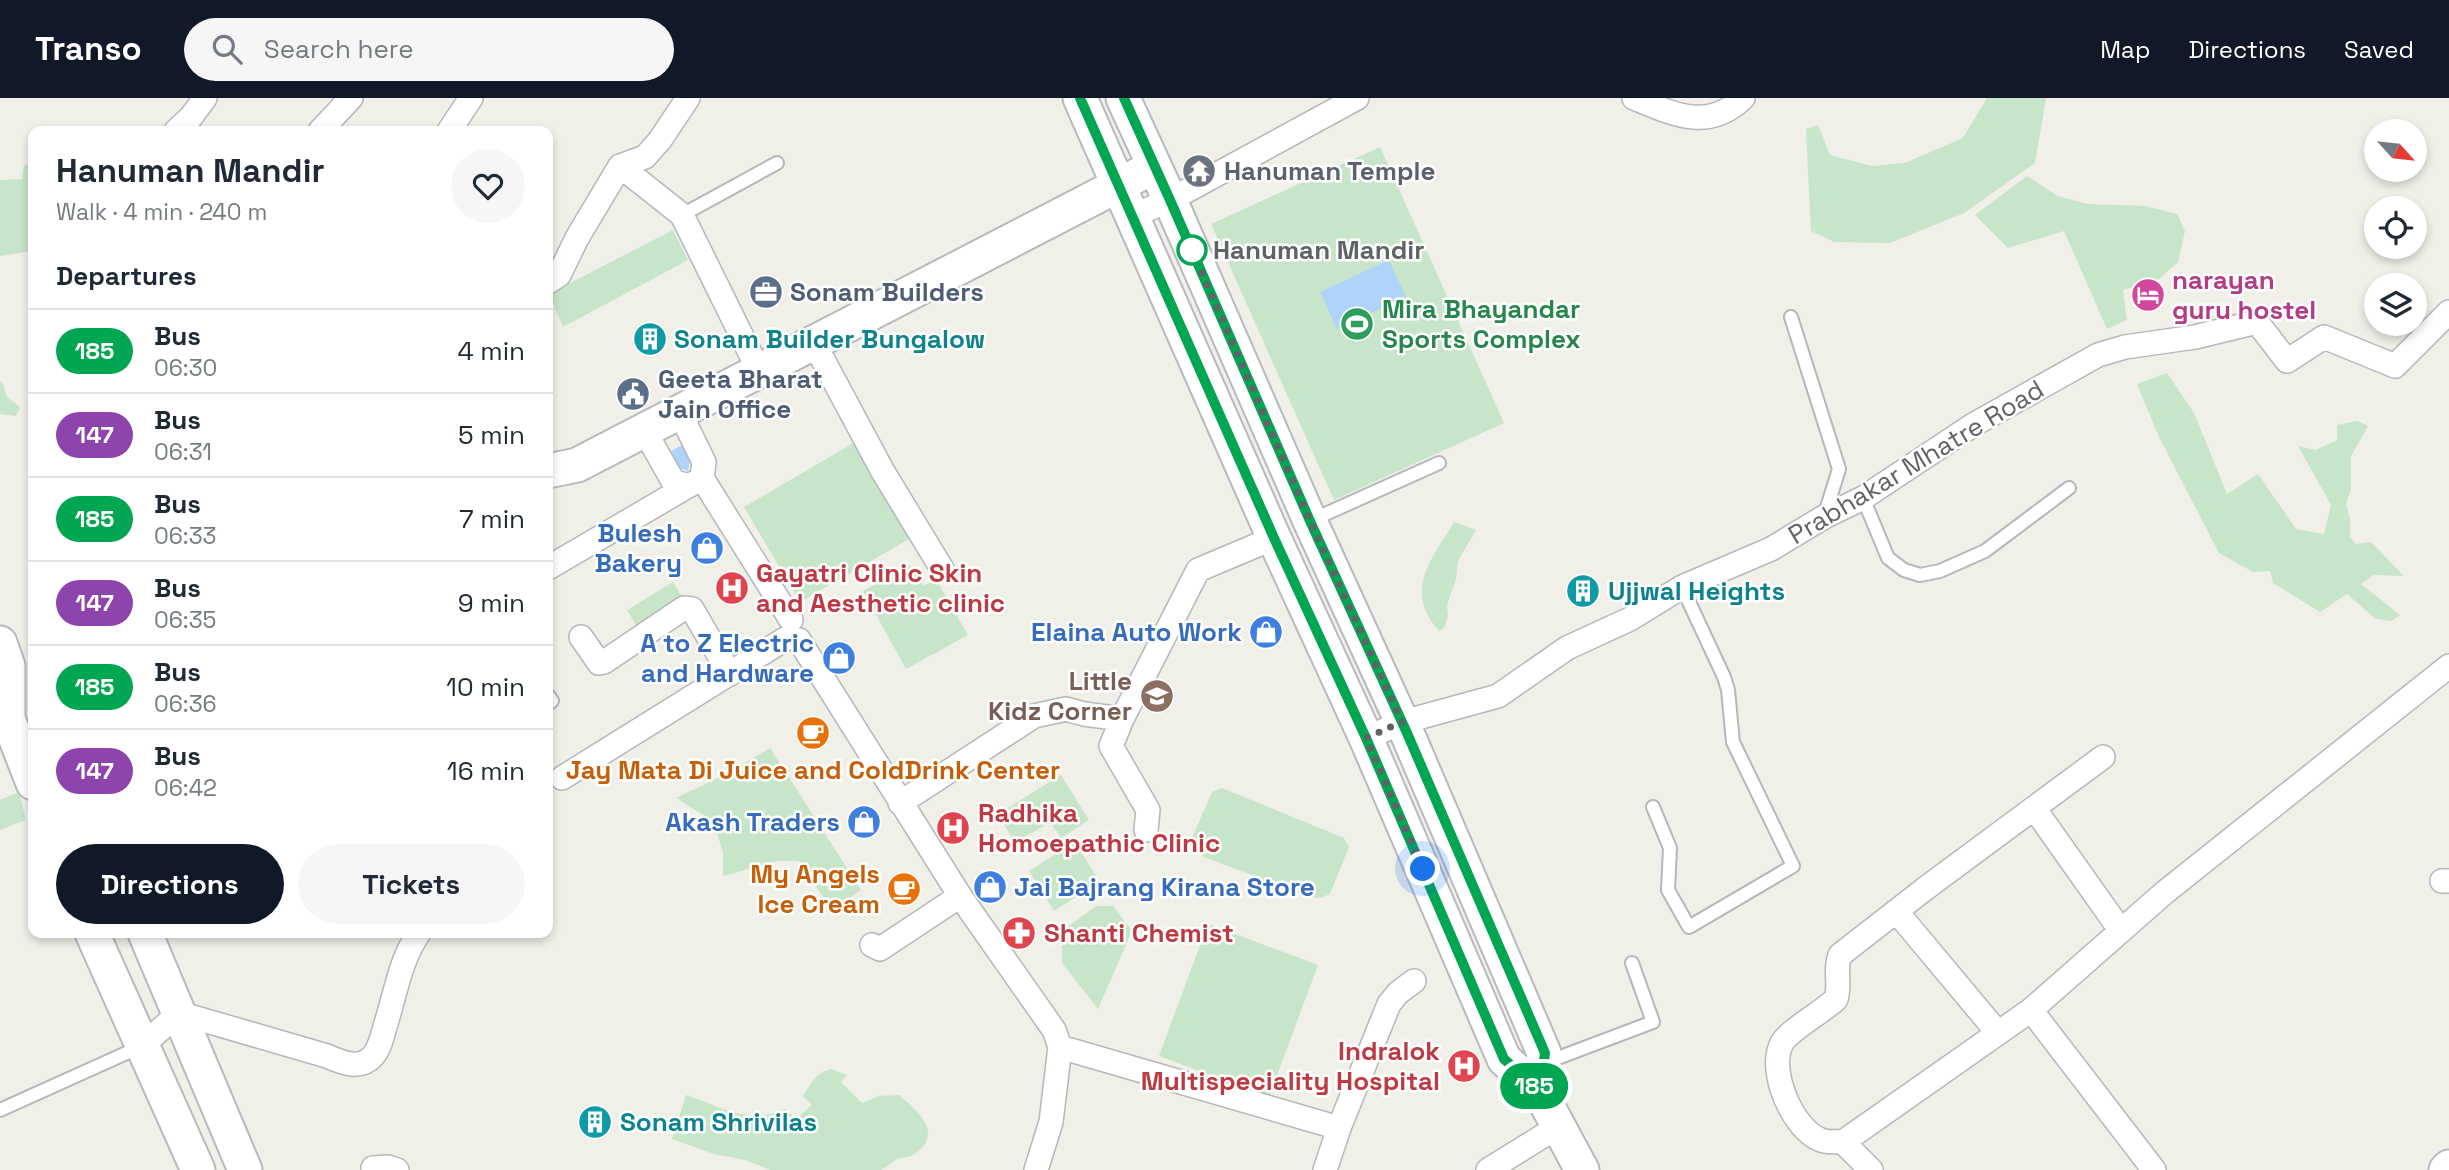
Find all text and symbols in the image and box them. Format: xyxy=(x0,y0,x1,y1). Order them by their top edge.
search box xyxy=(184,18,674,81)
text: Transo xyxy=(35,28,142,70)
icon: search xyxy=(208,30,246,68)
text: Search here xyxy=(264,32,414,66)
text: Map xyxy=(2100,34,2150,65)
text: Directions xyxy=(2188,34,2306,65)
text: Saved xyxy=(2344,34,2414,65)
north arrow xyxy=(2364,119,2427,182)
map controls xyxy=(2364,119,2427,336)
button: heart xyxy=(451,149,525,223)
text: Hanuman Mandir xyxy=(56,150,325,192)
temple icon: Hanuman Temple xyxy=(1180,152,1218,190)
place label: Hanuman Temple xyxy=(1224,154,1436,188)
button: locate xyxy=(2364,196,2427,259)
text: Walk · 4 min · 240 m xyxy=(56,197,267,227)
place label: Hanuman Mandir xyxy=(1213,233,1425,267)
marker: Hanuman Mandir xyxy=(1177,235,1207,265)
text: Departures xyxy=(56,259,197,293)
place label: narayan guru hostel xyxy=(2172,263,2316,327)
office icon: Sonam Builders xyxy=(747,273,785,311)
button: layers xyxy=(2364,273,2427,336)
place label: Sonam Builders xyxy=(790,275,984,309)
hotel icon: narayan guru hostel xyxy=(2129,276,2167,314)
place label: Mira Bhayandar Sports Complex xyxy=(1382,292,1581,356)
sports icon: Mira Bhayandar Sports Complex xyxy=(1338,305,1376,343)
text: Bus xyxy=(154,319,201,353)
building icon: Sonam Builder Bungalow xyxy=(631,320,669,358)
place label: Sonam Builder Bungalow xyxy=(674,322,985,356)
text: 4 min xyxy=(457,334,525,368)
text: 185 xyxy=(75,335,114,366)
text: 06:30 xyxy=(154,353,217,383)
place label: Geeta Bharat Jain Office xyxy=(658,362,823,426)
street label: Prabhakar Mhatre Road xyxy=(1782,372,2050,552)
public building icon: Geeta Bharat Jain Office xyxy=(614,375,652,413)
text: Bus xyxy=(154,403,201,437)
text: 5 min xyxy=(458,418,525,452)
text: 147 xyxy=(75,419,114,450)
text: 06:31 xyxy=(154,437,212,467)
text: Bus xyxy=(154,487,201,521)
text: 7 min xyxy=(459,502,525,536)
text: 185 xyxy=(75,503,114,534)
place label: Bulesh Bakery xyxy=(595,516,682,580)
text: 06:33 xyxy=(154,521,216,551)
shop icon: Bulesh Bakery xyxy=(688,529,726,567)
place label: Gayatri Clinic Skin and Aesthetic clinic xyxy=(756,556,1005,620)
hospital icon: Gayatri Clinic Skin and Aesthetic clinic xyxy=(713,569,751,607)
text: Bus xyxy=(154,571,201,605)
building icon: Ujjwal Heights xyxy=(1564,572,1602,610)
place label: Ujjwal Heights xyxy=(1608,574,1785,608)
text: 9 min xyxy=(458,586,525,620)
text: 147 xyxy=(75,587,114,618)
text: 06:35 xyxy=(154,605,216,635)
shop icon: Elaina Auto Work xyxy=(1247,613,1285,651)
place label: Elaina Auto Work xyxy=(1031,615,1242,649)
place label: A to Z Electric and Hardware xyxy=(640,626,814,690)
shop icon: A to Z Electric and Hardware xyxy=(820,639,858,677)
text: Bus xyxy=(154,655,201,689)
place label: Little Kidz Corner xyxy=(988,664,1132,728)
text: 10 min xyxy=(446,670,525,704)
text: 185 xyxy=(75,671,114,702)
school or university icon: Little Kidz Corner xyxy=(1138,677,1176,715)
text: 06:36 xyxy=(154,689,217,719)
cafe icon: Jay Mata Di Juice and ColdDrink Center xyxy=(794,714,832,752)
text: Bus xyxy=(154,739,201,773)
place label: Jay Mata Di Juice and ColdDrink Center xyxy=(566,753,1060,787)
text: 16 min xyxy=(447,754,525,788)
text: 147 xyxy=(75,755,114,786)
text: 06:42 xyxy=(154,773,217,803)
place label: Radhika Homoepathic Clinic xyxy=(978,796,1220,860)
shop icon: Akash Traders xyxy=(845,803,883,841)
place label: Akash Traders xyxy=(665,805,840,839)
hospital icon: Radhika Homoepathic Clinic xyxy=(934,809,972,847)
button: Directions xyxy=(56,844,284,924)
button: Tickets xyxy=(298,844,525,924)
your location xyxy=(1405,851,1440,886)
place label: My Angels Ice Cream xyxy=(750,857,880,921)
shop icon: Jai Bajrang Kirana Store xyxy=(971,868,1009,906)
cafe icon: My Angels Ice Cream xyxy=(885,870,923,908)
place label: Jai Bajrang Kirana Store xyxy=(1014,870,1315,904)
pharmacy icon: Shanti Chemist xyxy=(1000,914,1038,952)
place label: Shanti Chemist xyxy=(1044,916,1234,950)
place label: Indralok Multispeciality Hospital xyxy=(1141,1034,1440,1098)
hospital icon: Indralok Multispeciality Hospital xyxy=(1445,1047,1483,1085)
line badge: 185 xyxy=(1494,1063,1574,1109)
text: 185 xyxy=(1514,1070,1554,1101)
building icon: Sonam Shrivilas xyxy=(576,1103,614,1141)
place label: Sonam Shrivilas xyxy=(620,1105,817,1139)

